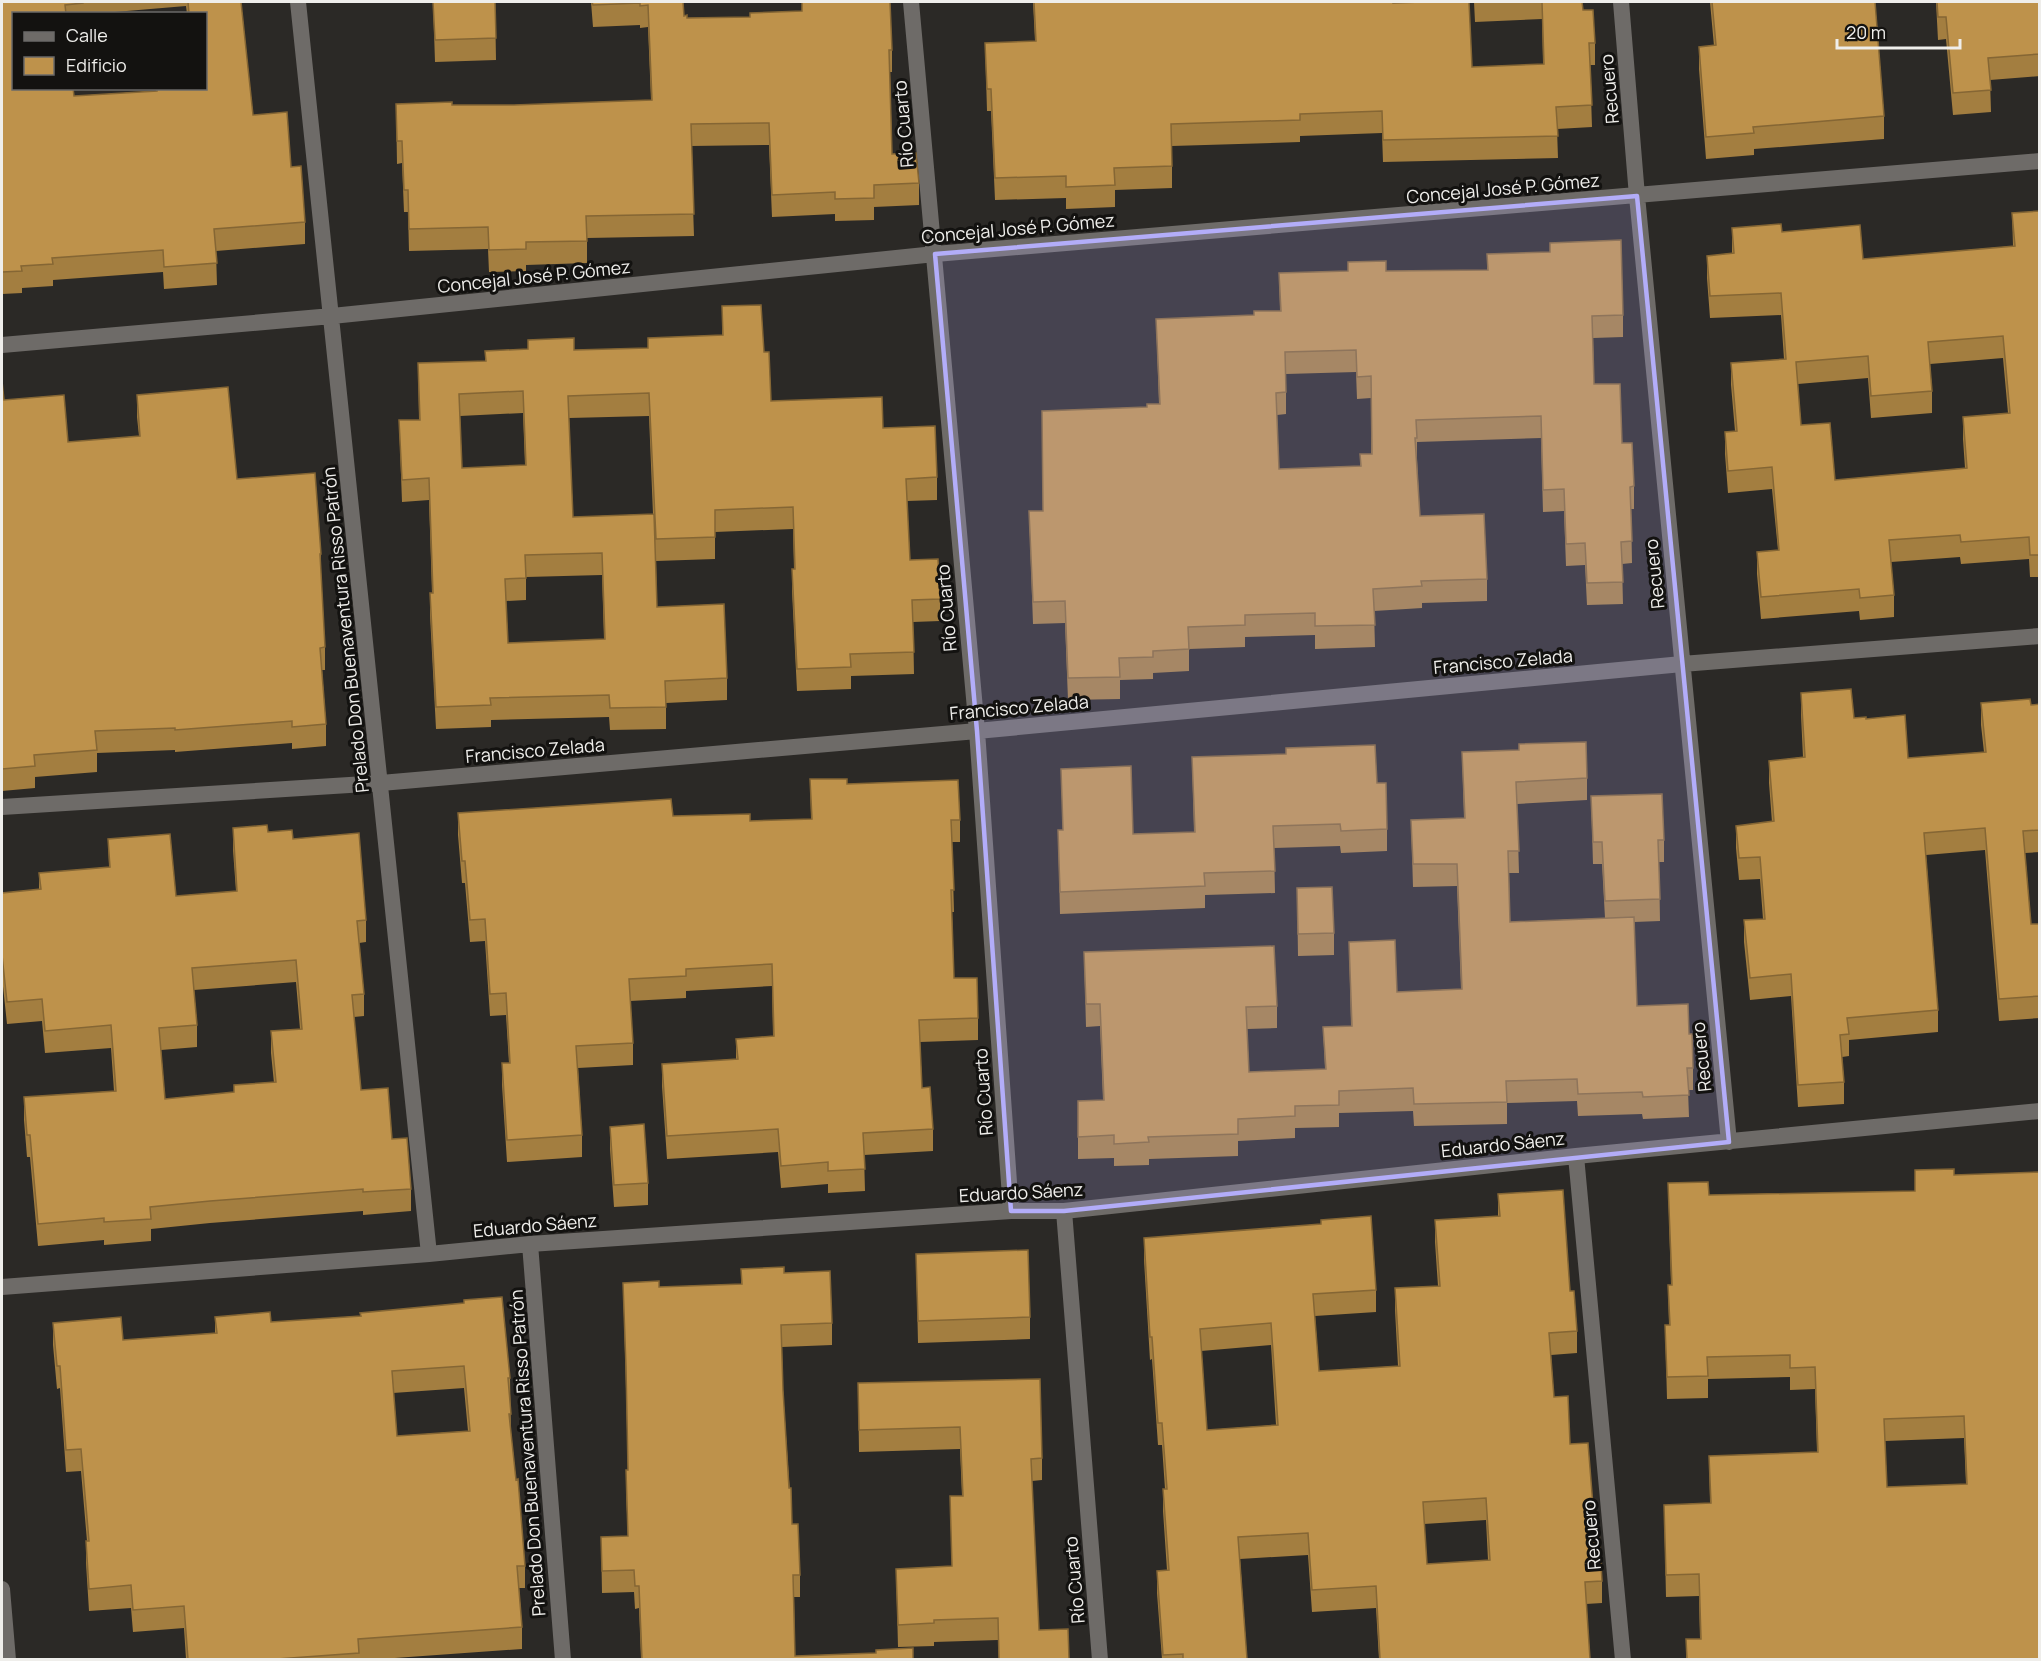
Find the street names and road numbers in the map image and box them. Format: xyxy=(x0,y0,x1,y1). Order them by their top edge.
street label: Recuero xyxy=(1594,53,1624,125)
street label: Río Cuarto xyxy=(887,79,919,169)
street label: Concejal José P. Gómez xyxy=(1405,168,1601,208)
street label: Concejal José P. Gómez xyxy=(920,208,1116,248)
street label: Concejal José P. Gómez xyxy=(436,254,632,298)
street label: Prelado Don Buenaventura Risso Patrón xyxy=(316,466,374,794)
street label: Recuero xyxy=(1638,538,1670,610)
street label: Río Cuarto xyxy=(930,563,962,653)
street label: Francisco Zelada xyxy=(1432,643,1574,679)
street label: Francisco Zelada xyxy=(948,689,1090,725)
street label: Francisco Zelada xyxy=(464,732,606,768)
street label: Recuero xyxy=(1685,1021,1717,1093)
street label: Río Cuarto xyxy=(968,1048,998,1136)
street label: Eduardo Sáenz xyxy=(1440,1126,1566,1162)
street label: Eduardo Sáenz xyxy=(958,1177,1084,1207)
street label: Eduardo Sáenz xyxy=(472,1208,598,1242)
street label: Prelado Don Buenaventura Risso Patrón xyxy=(504,1289,550,1617)
street label: Recuero xyxy=(1576,1499,1606,1571)
street label: Río Cuarto xyxy=(1058,1535,1090,1625)

